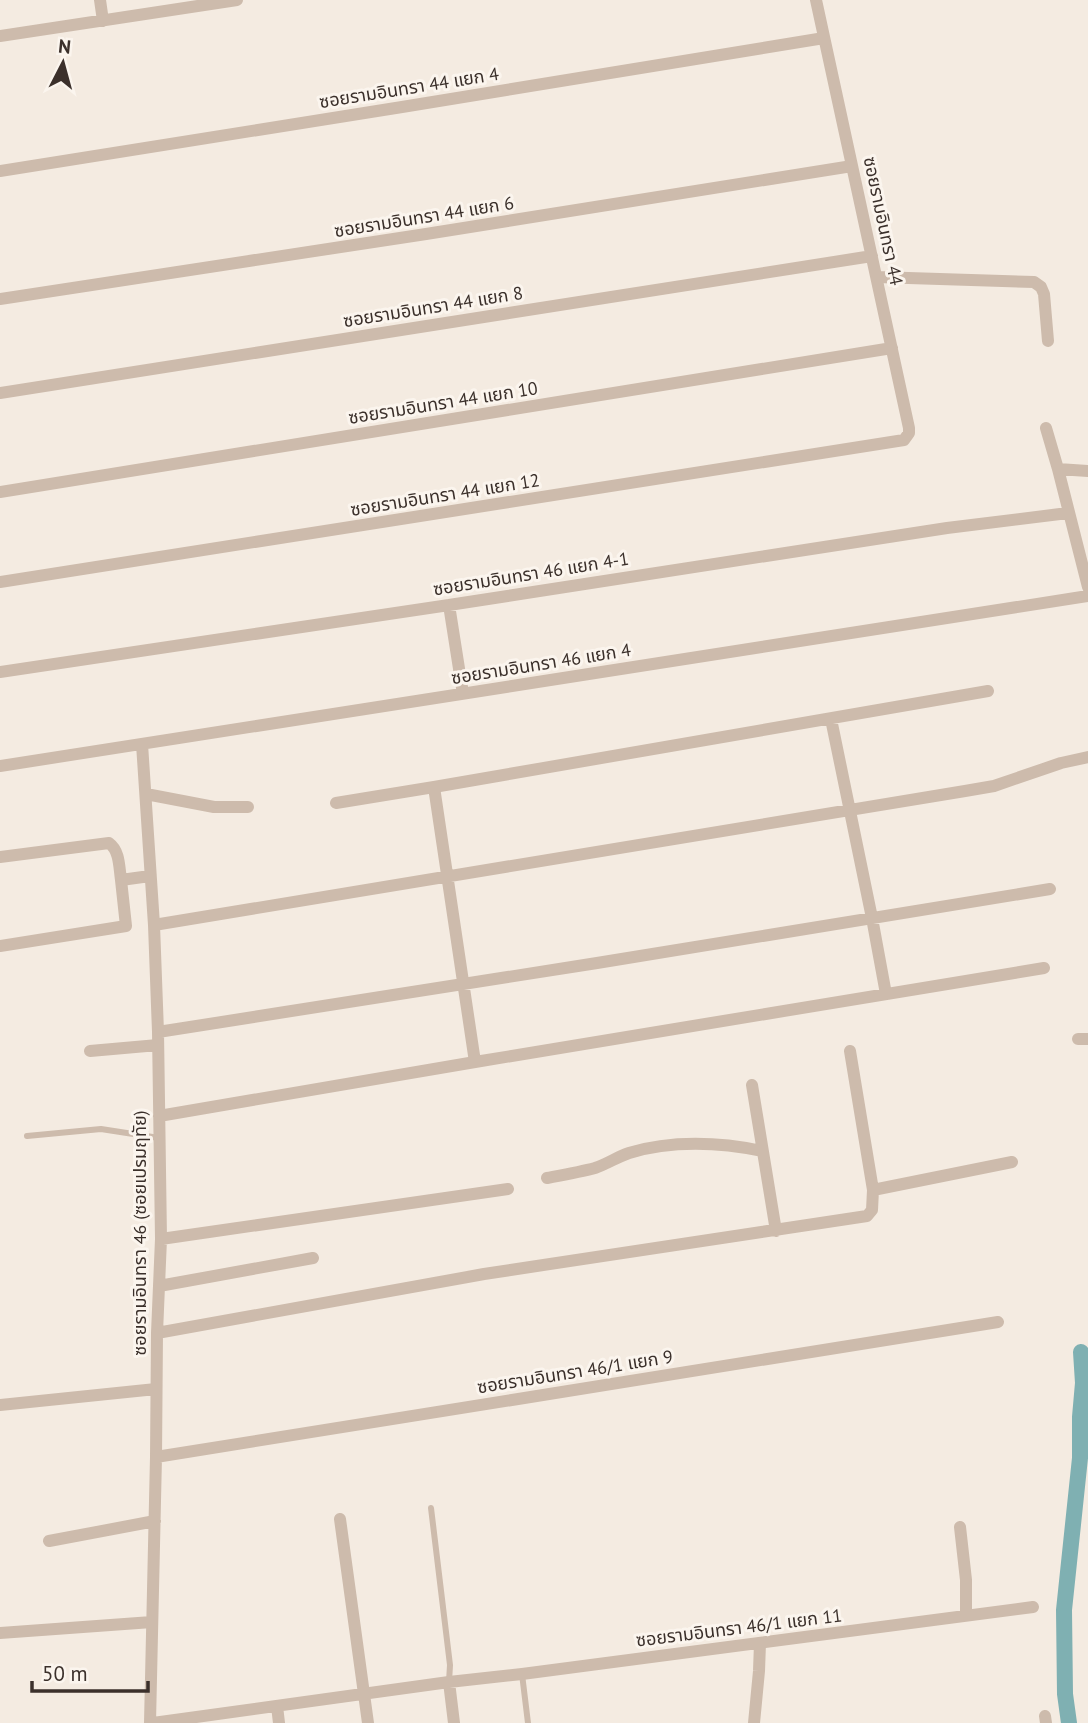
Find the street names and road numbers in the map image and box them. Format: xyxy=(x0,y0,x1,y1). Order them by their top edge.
street label: ซอยรามอินทรา 44 แยก 4 xyxy=(317,62,501,113)
street label: ซอยรามอินทรา 44 xyxy=(859,154,908,288)
street label: ซอยรามอินทรา 44 แยก 6 xyxy=(332,191,515,242)
street label: ซอยรามอินทรา 44 แยก 8 xyxy=(341,281,524,332)
street label: ซอยรามอินทรา 44 แยก 10 xyxy=(347,376,539,429)
street label: ซอยรามอินทรา 44 แยก 12 xyxy=(349,468,541,521)
street label: ซอยรามอินทรา 46 แยก 4-1 xyxy=(431,547,630,600)
street label: ซอยรามอินทรา 46 แยก 4 xyxy=(449,638,633,689)
street label: ซอยรามอินทรา 46 (ซอยเปรมฤทัย) xyxy=(128,1110,151,1356)
street label: ซอยรามอินทรา 46/1 แยก 9 xyxy=(475,1345,674,1398)
street label: ซอยรามอินทรา 46/1 แยก 11 xyxy=(634,1603,843,1652)

